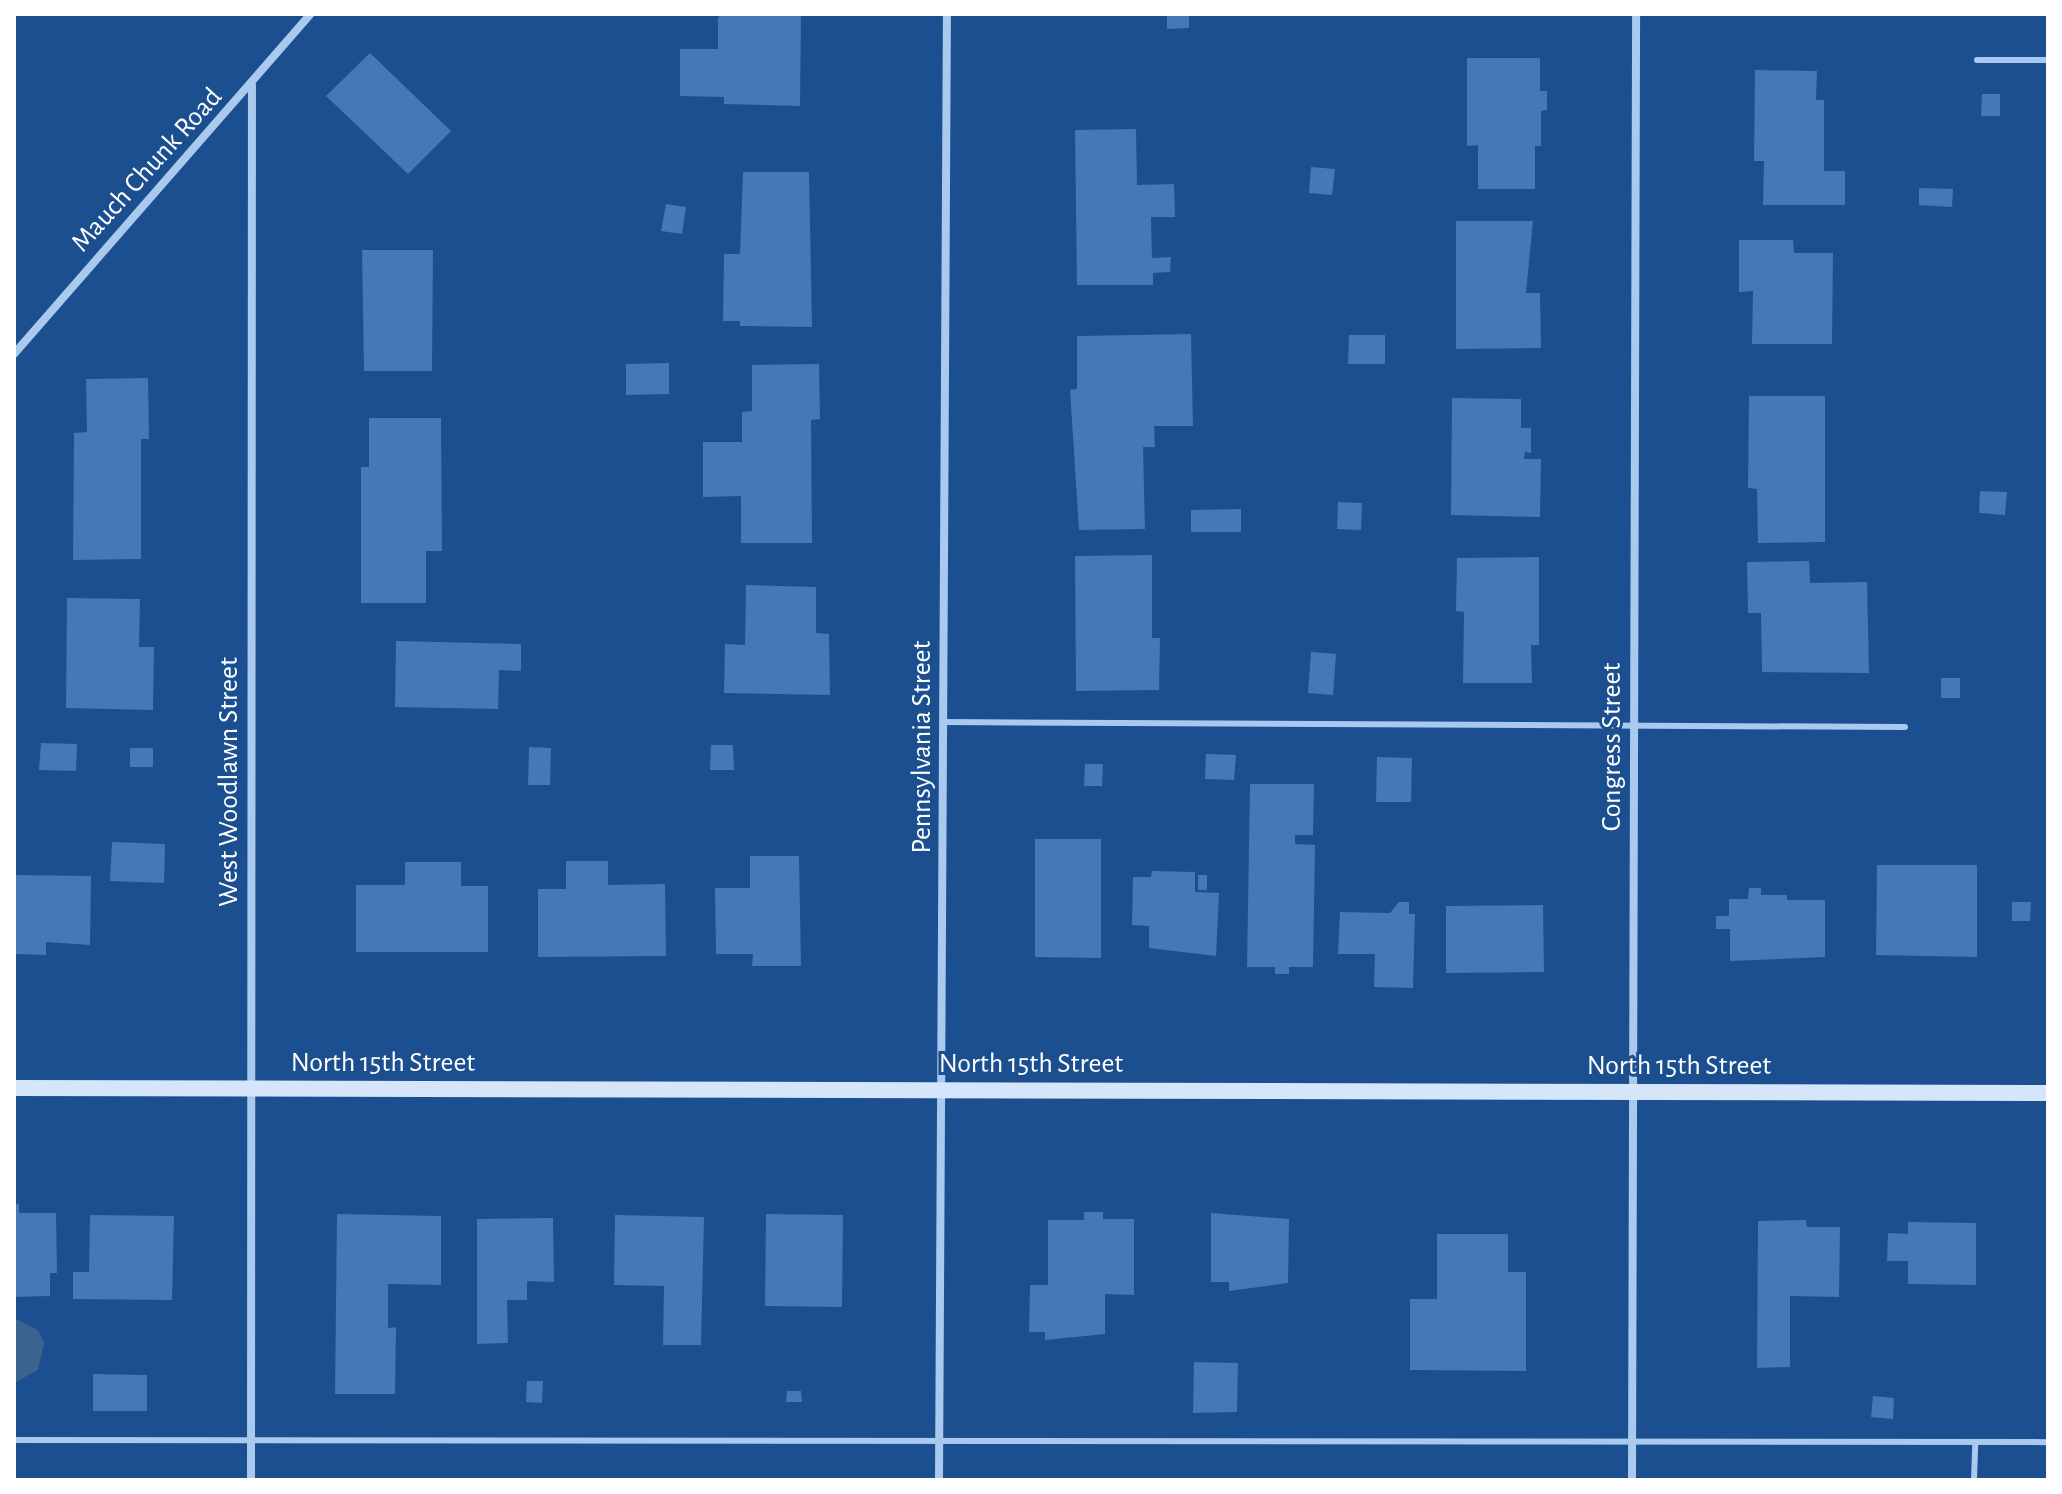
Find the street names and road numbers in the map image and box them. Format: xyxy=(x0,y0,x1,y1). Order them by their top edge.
street label: Mauch Chunk Road xyxy=(64,81,230,259)
street label: Pennsylvania Street xyxy=(905,641,939,853)
street label: West Woodlawn Street xyxy=(212,657,246,907)
street label: Congress Street xyxy=(1595,663,1629,831)
street label: North 15th Street xyxy=(291,1046,475,1080)
street label: North 15th Street xyxy=(939,1047,1123,1081)
street label: North 15th Street xyxy=(1587,1049,1771,1083)

